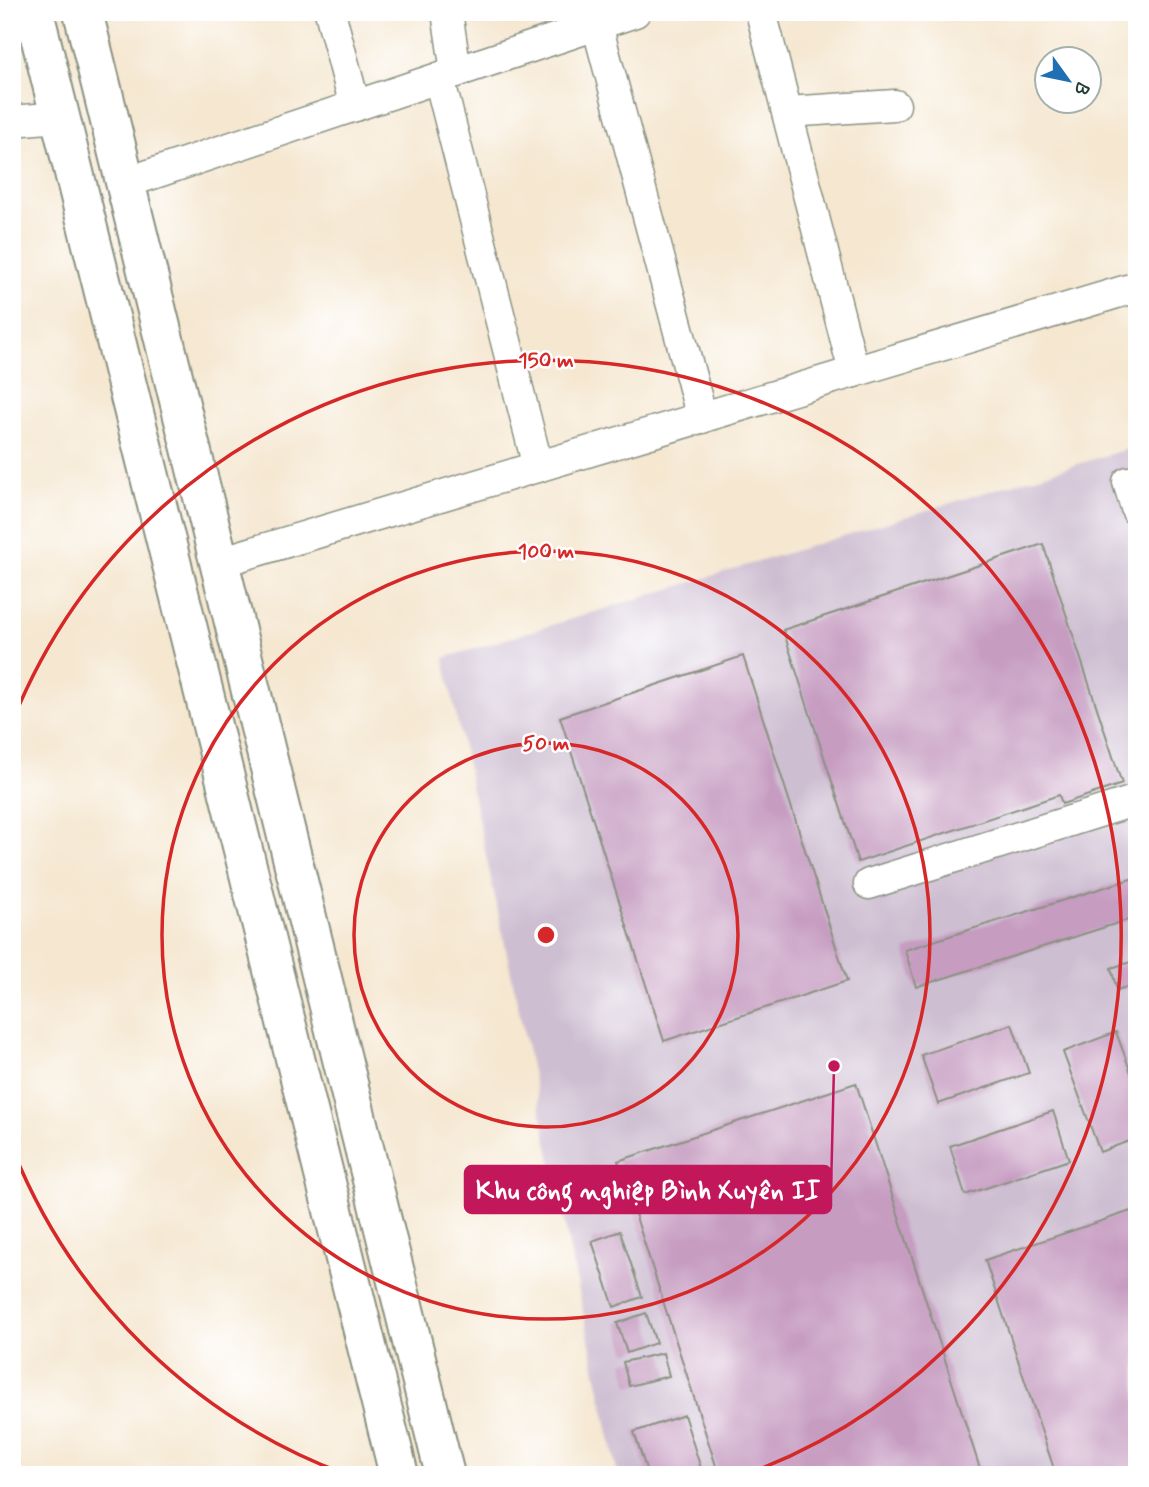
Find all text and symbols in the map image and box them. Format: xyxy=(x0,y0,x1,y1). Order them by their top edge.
north arrow xyxy=(1034,46,1104,116)
text: B xyxy=(1067,77,1095,100)
text: 150 m xyxy=(518,347,574,375)
text: 100 m xyxy=(518,538,574,566)
text: 50 m xyxy=(523,730,570,758)
centre of rings xyxy=(534,923,558,947)
callout: Khu công nghiệp Bình Xuyên II xyxy=(465,1166,831,1213)
text: Khu công nghiệp Bình Xuyên II xyxy=(476,1175,820,1212)

